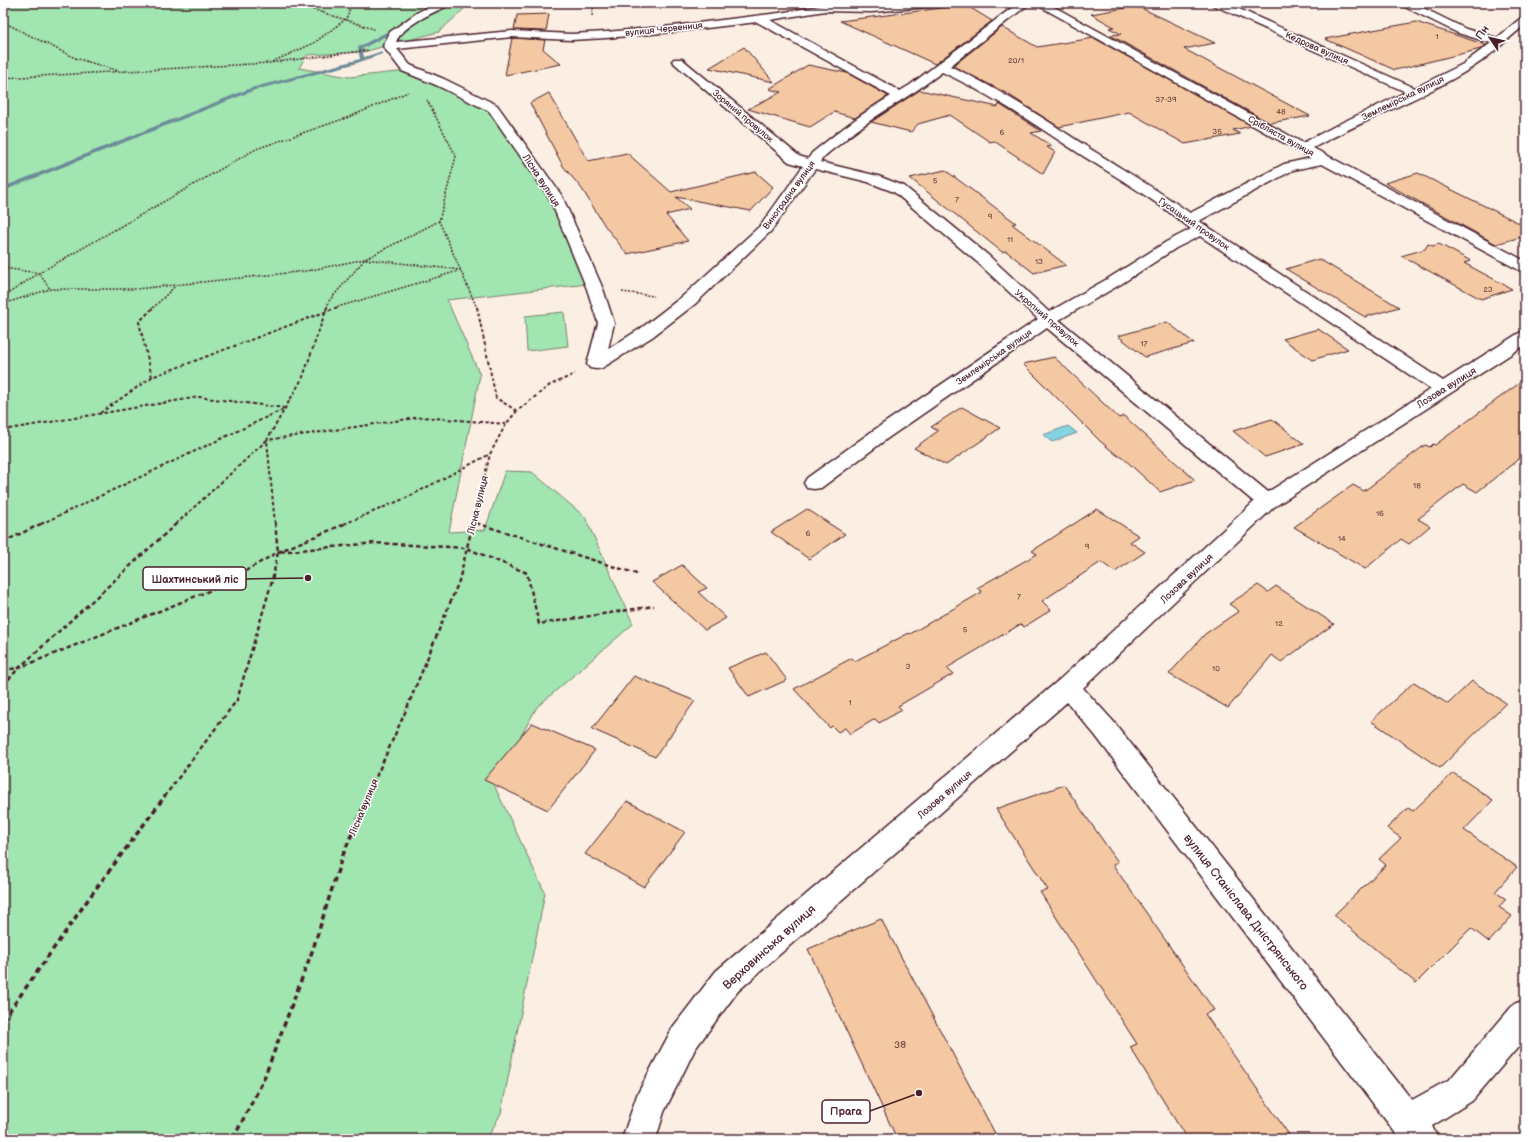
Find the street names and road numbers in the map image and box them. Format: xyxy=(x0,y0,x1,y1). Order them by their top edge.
street label: вулиця Червениця xyxy=(625,20,703,39)
street label: Кедрова вулиця xyxy=(1284,30,1350,67)
street label: Землемірська вулиця xyxy=(1360,74,1446,123)
street label: Зоряний провулок xyxy=(710,88,776,145)
street label: Срібляста вулиця xyxy=(1246,114,1316,159)
street label: Лісна вулиця xyxy=(519,151,563,210)
street label: Виноградна вулиця xyxy=(761,159,818,232)
street label: Гусацький провулок xyxy=(1156,196,1232,253)
street label: Укропний провулок xyxy=(1012,287,1081,349)
street label: Землемірська вулиця xyxy=(954,327,1034,388)
street label: Лозова вулиця xyxy=(1414,365,1479,411)
street label: Лісна вулиця xyxy=(465,474,491,537)
street label: Лозова вулиця xyxy=(1157,551,1216,607)
street label: Лозова вулиця xyxy=(914,768,975,822)
street label: Лісна вулиця xyxy=(346,777,381,839)
street label: вулиця Станіслава Дністрянського xyxy=(1180,831,1311,993)
street label: Верховинська вулиця xyxy=(720,902,819,993)

